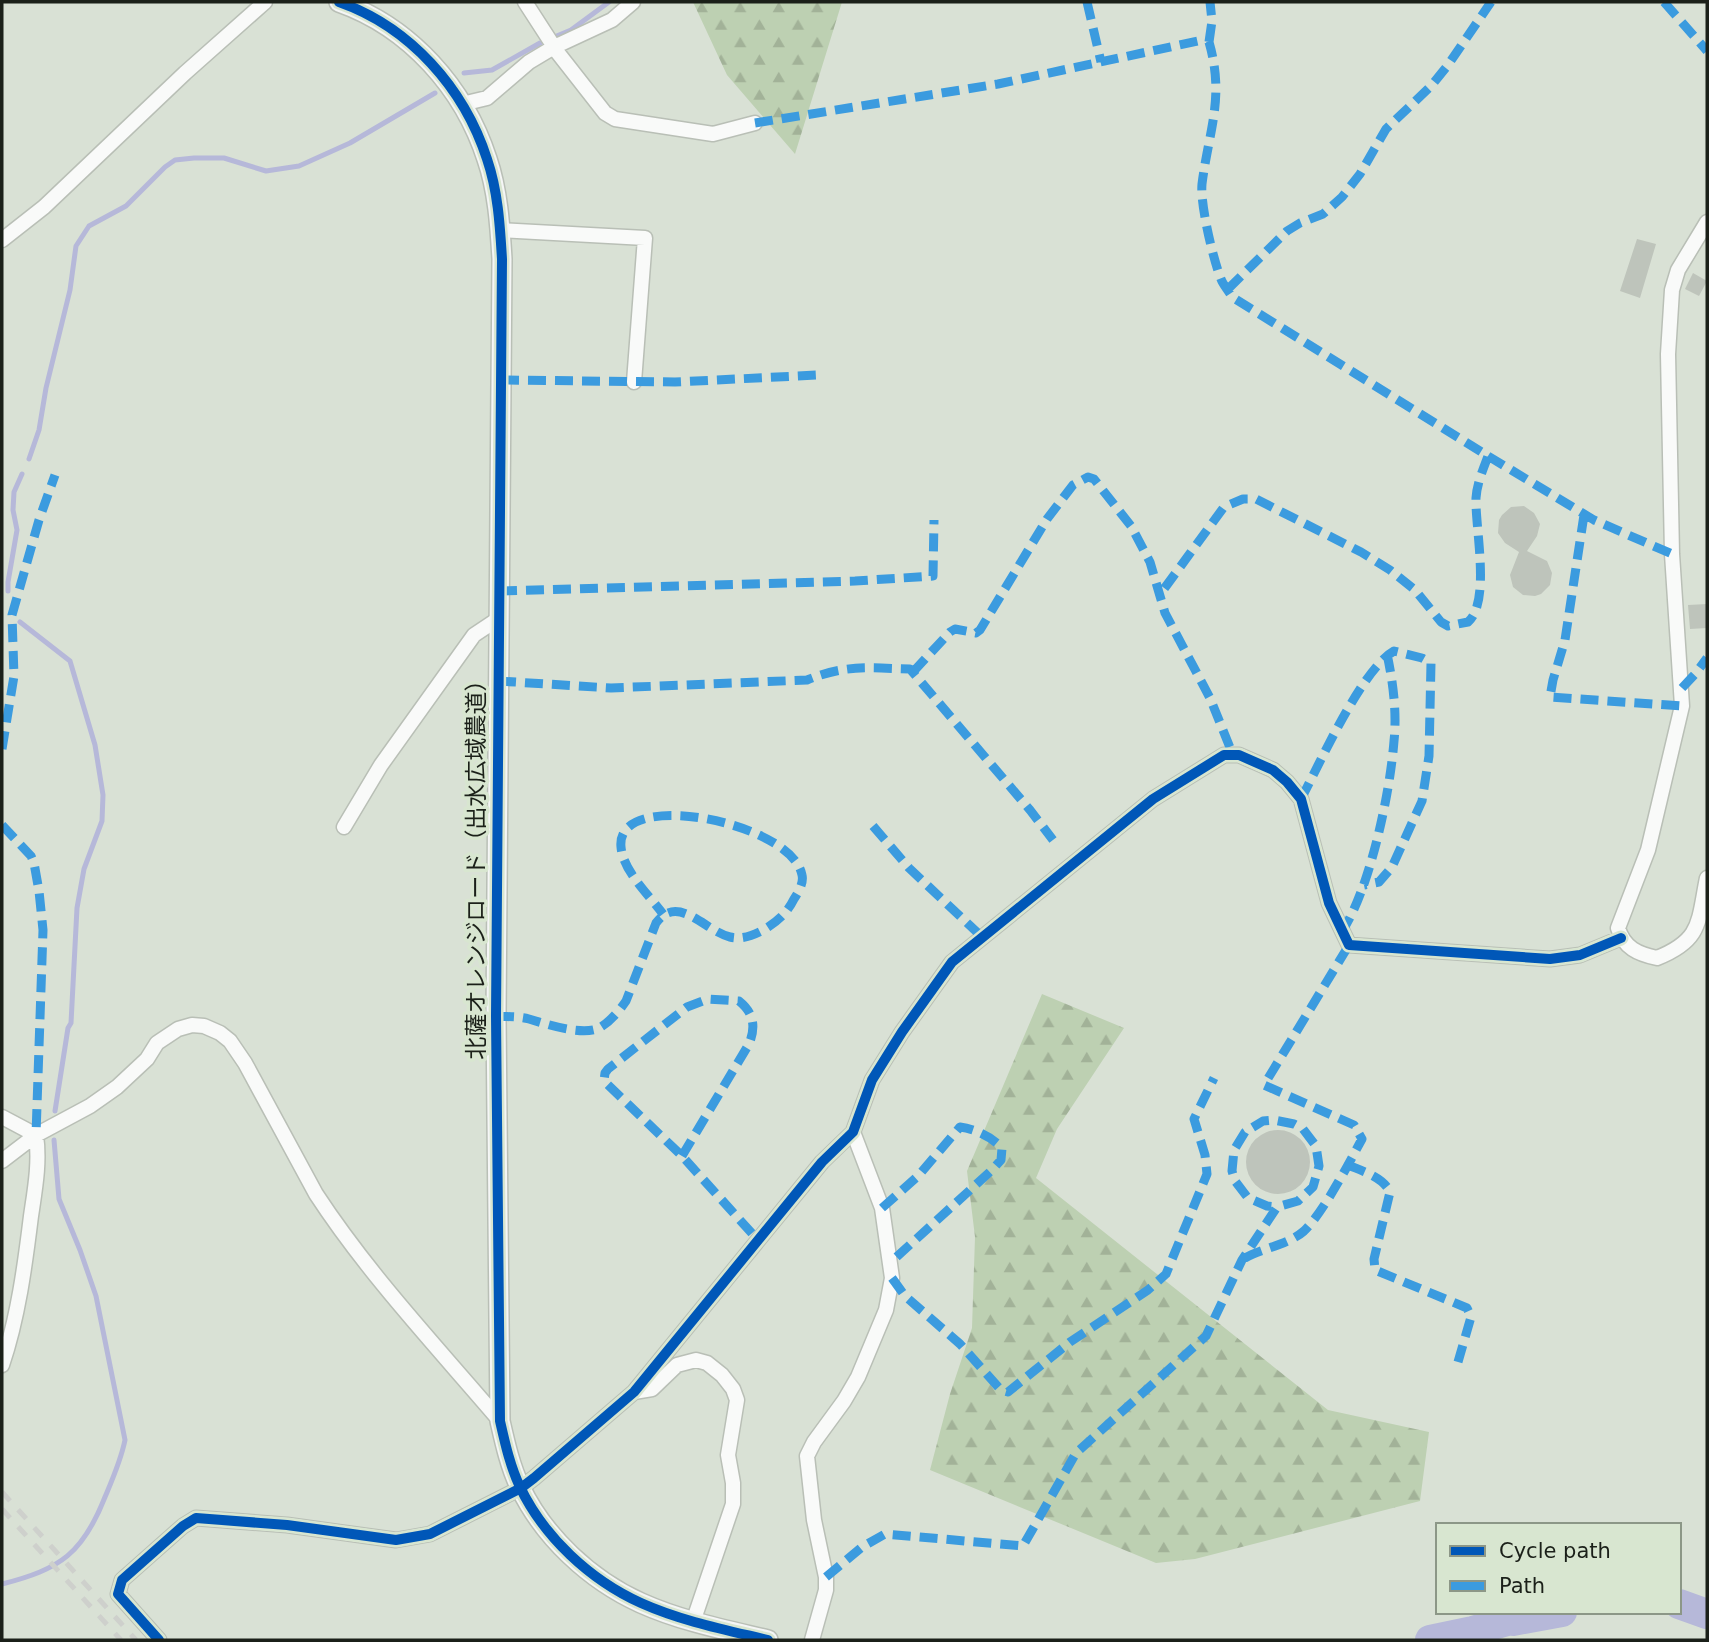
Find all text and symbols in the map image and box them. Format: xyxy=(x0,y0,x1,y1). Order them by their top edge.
street label: 北薩オレンジロード（出水広域農道） xyxy=(463,669,489,1060)
legend xyxy=(1436,1523,1681,1614)
text: Cycle path xyxy=(1499,1539,1611,1563)
text: Path xyxy=(1499,1574,1545,1598)

